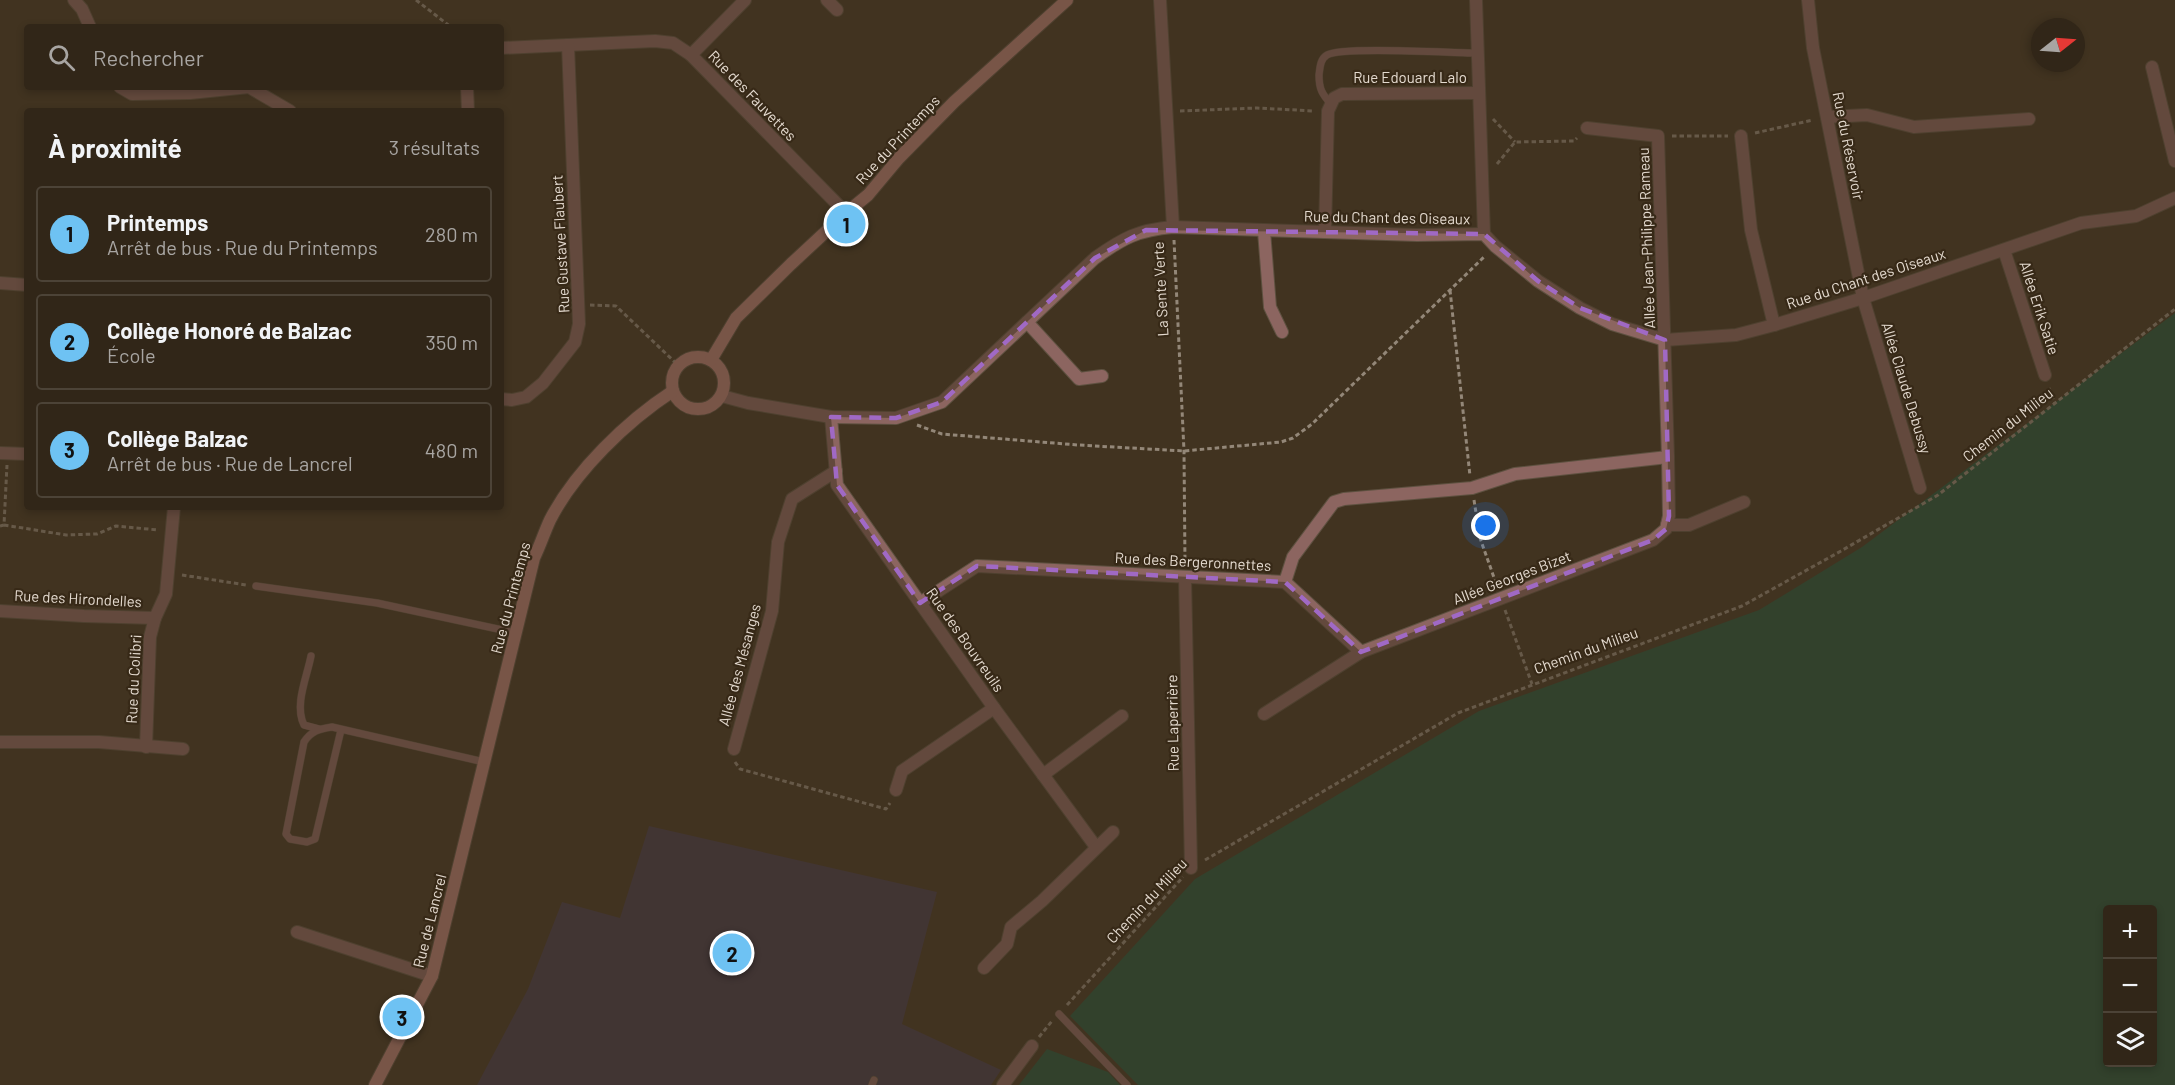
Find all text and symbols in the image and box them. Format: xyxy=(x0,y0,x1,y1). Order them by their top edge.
north arrow xyxy=(2031,18,2085,72)
search box xyxy=(24,24,504,90)
icon: search xyxy=(45,41,78,74)
text: Rechercher xyxy=(93,44,204,70)
street label: Rue des Fauvettes xyxy=(705,46,800,144)
street label: Rue Edouard Lalo xyxy=(1353,68,1467,86)
street label: Rue du Réservoir xyxy=(1830,90,1868,202)
street label: Rue du Printemps xyxy=(852,91,943,187)
text: À proximité xyxy=(48,132,182,163)
text: 3 résultats xyxy=(389,135,480,159)
street label: Allée Jean-Philippe Rameau xyxy=(1634,147,1658,329)
street label: Rue Gustave Flaubert xyxy=(547,174,573,314)
pin: 1 xyxy=(826,202,866,246)
street label: Rue du Chant des Oiseaux xyxy=(1304,207,1470,227)
text: Printemps xyxy=(107,209,208,235)
text: 1 xyxy=(66,222,73,246)
text: 280 m xyxy=(425,222,478,246)
text: Arrêt de bus · Rue du Printemps xyxy=(107,235,378,259)
street label: La Sente Verte xyxy=(1149,241,1171,337)
street label: Rue du Chant des Oiseaux xyxy=(1784,244,1948,312)
street label: Allée Erik Satie xyxy=(2016,259,2064,357)
text: Collège Honoré de Balzac xyxy=(107,317,352,343)
street label: Allée Claude Debussy xyxy=(1878,320,1936,456)
text: 2 xyxy=(64,330,75,354)
text: 350 m xyxy=(426,330,478,354)
text: École xyxy=(107,343,156,367)
street label: Chemin du Milieu xyxy=(1959,383,2056,465)
text: Collège Balzac xyxy=(107,425,248,451)
text: 3 xyxy=(64,438,75,462)
text: 480 m xyxy=(425,438,478,462)
text: Arrêt de bus · Rue de Lancrel xyxy=(107,451,353,475)
your location xyxy=(1471,511,1500,540)
street label: Rue du Printemps xyxy=(486,540,534,656)
street label: Allée Georges Bizet xyxy=(1450,546,1573,608)
street label: Rue des Bergeronnettes xyxy=(1114,548,1272,574)
street label: Rue des Bouvreuils xyxy=(923,584,1009,695)
street label: Rue des Hirondelles xyxy=(14,586,142,610)
street label: Allée des Mésanges xyxy=(714,602,764,728)
street label: Chemin du Milieu xyxy=(1531,623,1640,677)
street label: Rue du Colibri xyxy=(122,634,144,724)
street label: Rue Laperrière xyxy=(1162,675,1182,772)
street label: Chemin du Milieu xyxy=(1102,854,1190,946)
street label: Rue de Lancrel xyxy=(409,872,449,970)
map controls xyxy=(2103,905,2157,1067)
button: + xyxy=(2103,905,2157,959)
pin: 2 xyxy=(712,930,752,976)
button: − xyxy=(2103,959,2157,1013)
pin: 3 xyxy=(382,994,422,1040)
button: layers xyxy=(2103,1013,2157,1067)

